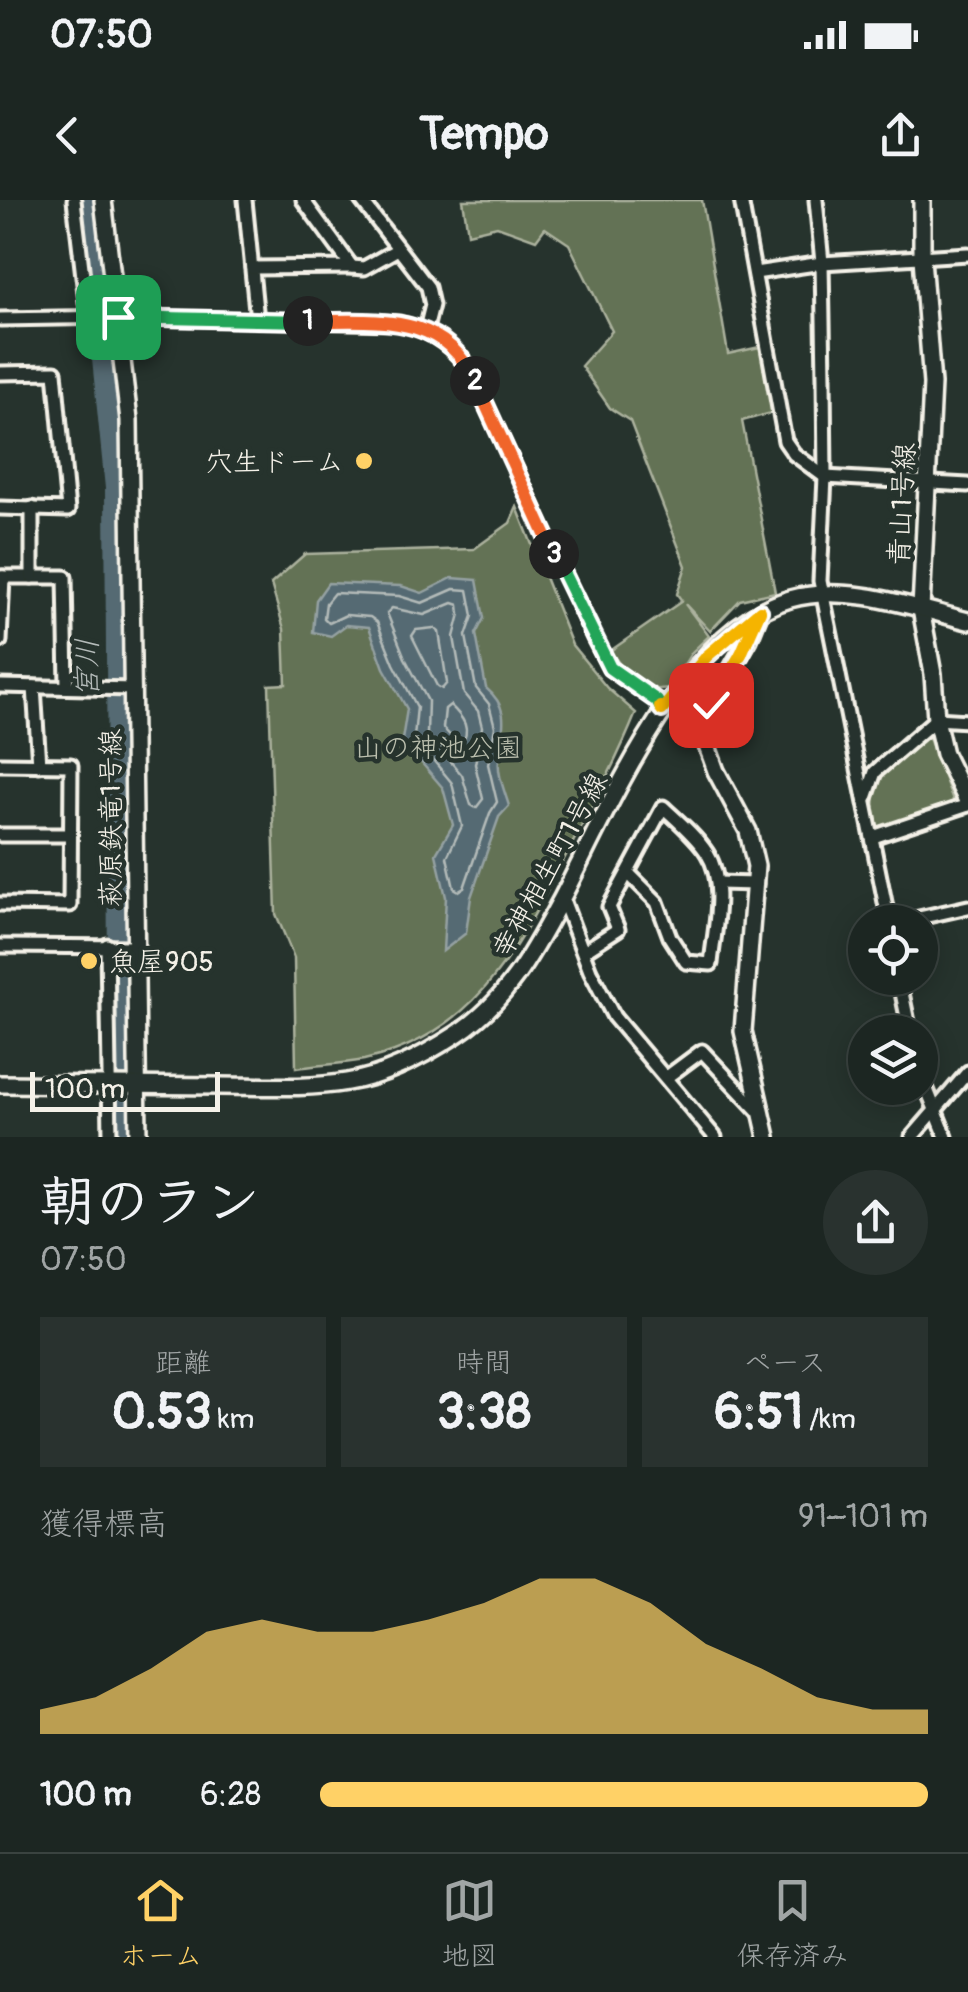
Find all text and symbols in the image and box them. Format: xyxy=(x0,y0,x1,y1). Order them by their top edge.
text: 07:50 xyxy=(50,11,153,59)
text: Tempo xyxy=(419,107,549,163)
icon: back xyxy=(40,108,95,163)
icon: share xyxy=(873,108,928,163)
pin xyxy=(76,275,161,360)
icon: arrive xyxy=(91,290,146,345)
pin: 1 xyxy=(283,296,333,346)
text: 1 xyxy=(303,303,313,338)
pin: 2 xyxy=(450,356,500,406)
text: 2 xyxy=(467,363,483,398)
street label: 青山1号線 xyxy=(882,442,923,566)
place label: 穴生ドーム xyxy=(205,445,344,480)
marker: 穴生ドーム xyxy=(353,450,375,472)
pin: 3 xyxy=(529,529,579,579)
text: 3 xyxy=(546,536,562,571)
water label: 宮川 xyxy=(69,638,106,698)
pin xyxy=(669,663,754,748)
icon: check xyxy=(684,678,739,733)
street label: 萩原鉄竜1号線 xyxy=(94,729,129,907)
park label: 山の神池公園 xyxy=(354,731,522,766)
street label: 幸神相生町1号線 xyxy=(485,767,616,965)
map controls xyxy=(848,905,938,1105)
button: locate xyxy=(848,905,938,995)
place label: 魚屋905 xyxy=(109,945,214,980)
marker: 魚屋905 xyxy=(78,950,100,972)
button: layers xyxy=(848,1015,938,1105)
scale bar xyxy=(30,1067,220,1111)
text: 100 m xyxy=(45,1072,125,1107)
text: 朝のラン xyxy=(40,1168,260,1237)
button: share xyxy=(823,1170,928,1275)
text: 07:50 xyxy=(40,1240,127,1280)
text: 距離 xyxy=(155,1346,211,1381)
text: 時間 xyxy=(456,1346,512,1381)
text: ペース xyxy=(744,1346,826,1381)
text: 0.53 xyxy=(112,1381,212,1444)
text: 3:38 xyxy=(437,1381,531,1444)
text: 6:51 xyxy=(714,1381,803,1444)
text: km xyxy=(212,1402,254,1437)
text: /km xyxy=(803,1402,856,1437)
text: 91–101 m xyxy=(798,1497,928,1537)
text: 獲得標高 xyxy=(40,1504,168,1544)
text: 100 m xyxy=(40,1775,132,1815)
text: 6:28 xyxy=(200,1775,261,1815)
tab: ホーム xyxy=(120,1873,202,1974)
tab: 地図 xyxy=(441,1873,497,1974)
tab: 保存済み xyxy=(736,1873,848,1974)

